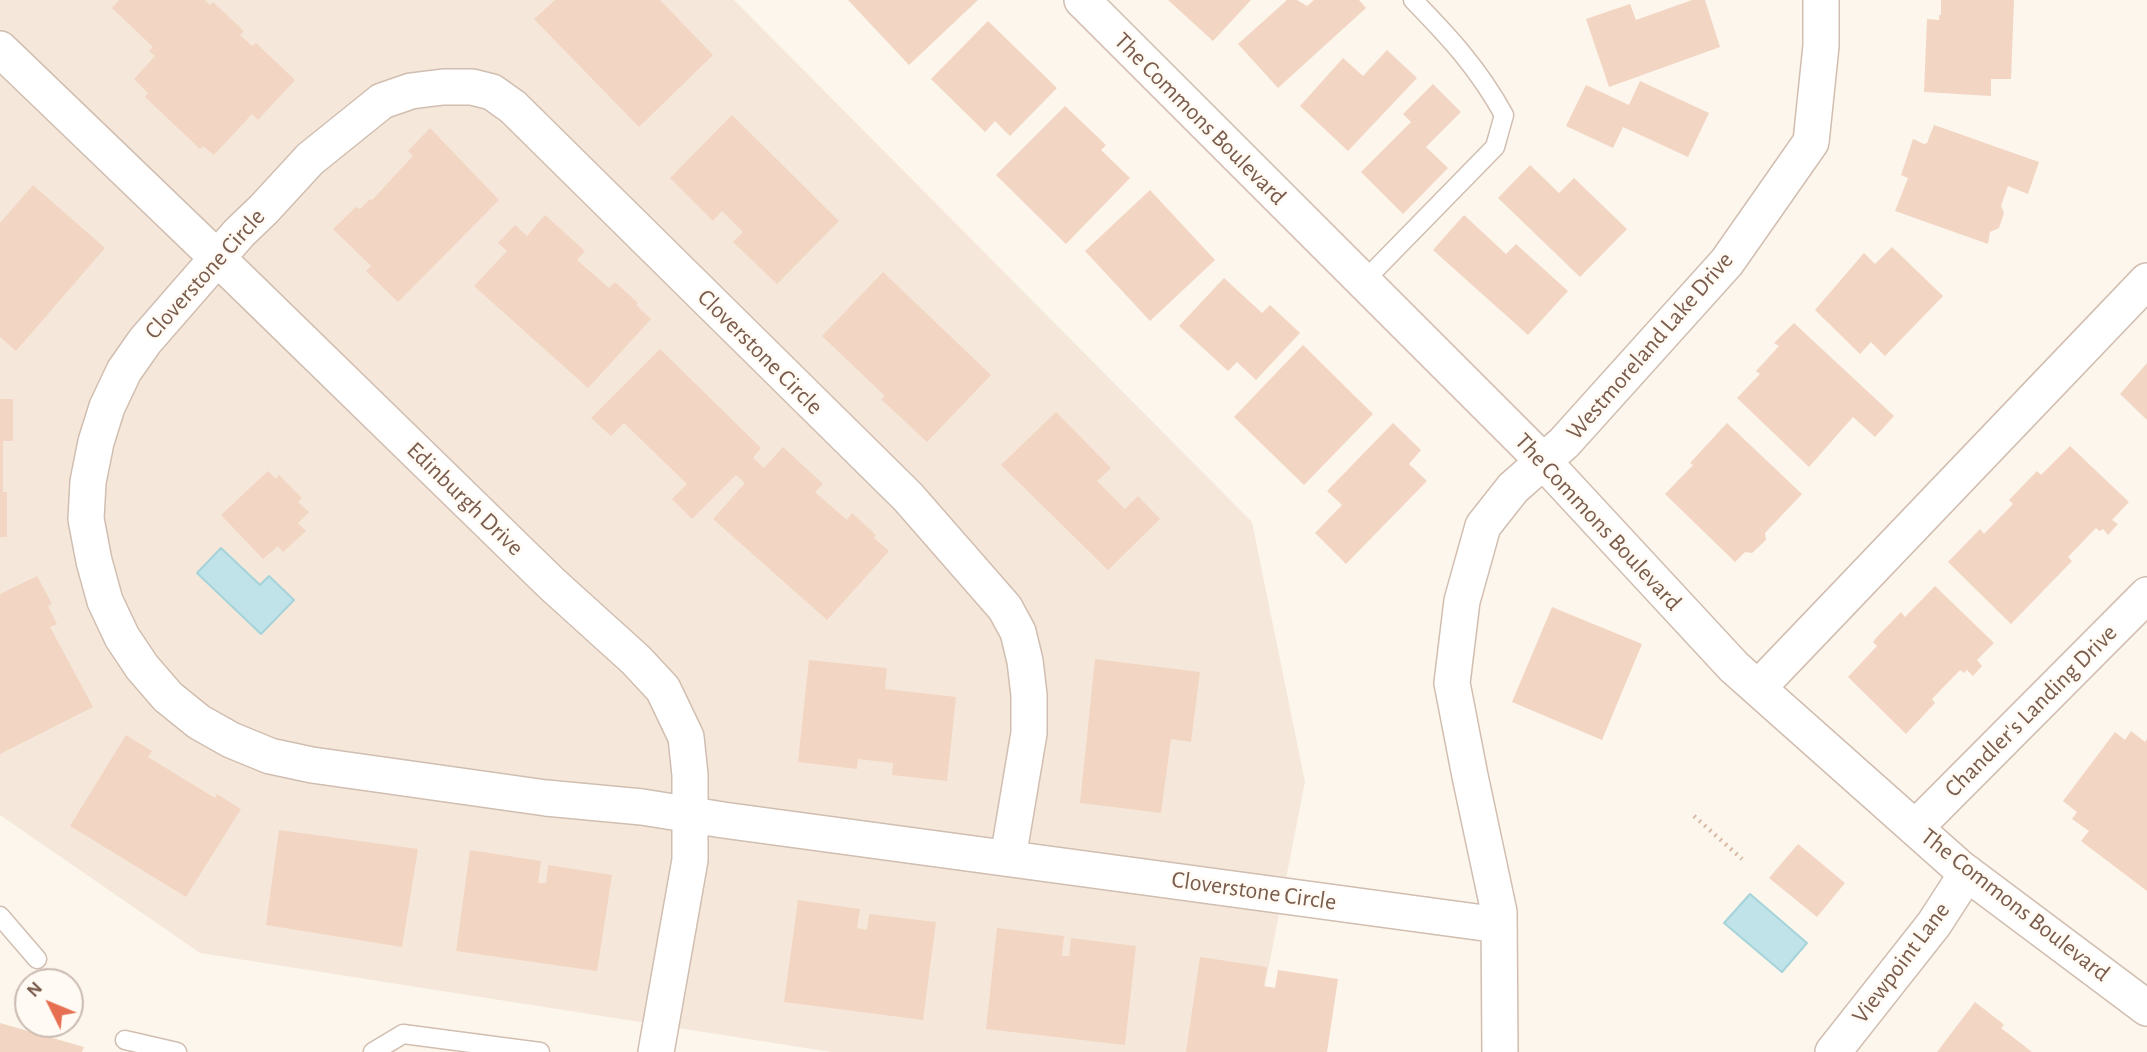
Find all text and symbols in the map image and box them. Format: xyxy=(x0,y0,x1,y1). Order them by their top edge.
street label: The Commons Boulevard xyxy=(1108,27,1292,211)
street label: Cloverstone Circle xyxy=(139,203,271,345)
street label: Westmoreland Lake Drive xyxy=(1561,246,1739,446)
street label: Cloverstone Circle xyxy=(691,283,829,421)
street label: The Commons Boulevard xyxy=(1508,427,1688,617)
street label: Edinburgh Drive xyxy=(400,436,530,562)
street label: Chandler's Landing Drive xyxy=(1939,619,2123,803)
street label: The Commons Boulevard xyxy=(1915,822,2115,988)
street label: Cloverstone Circle xyxy=(1170,865,1338,917)
street label: Viewpoint Lane xyxy=(1846,897,1956,1029)
north arrow xyxy=(14,968,84,1038)
text: N xyxy=(23,978,46,1001)

